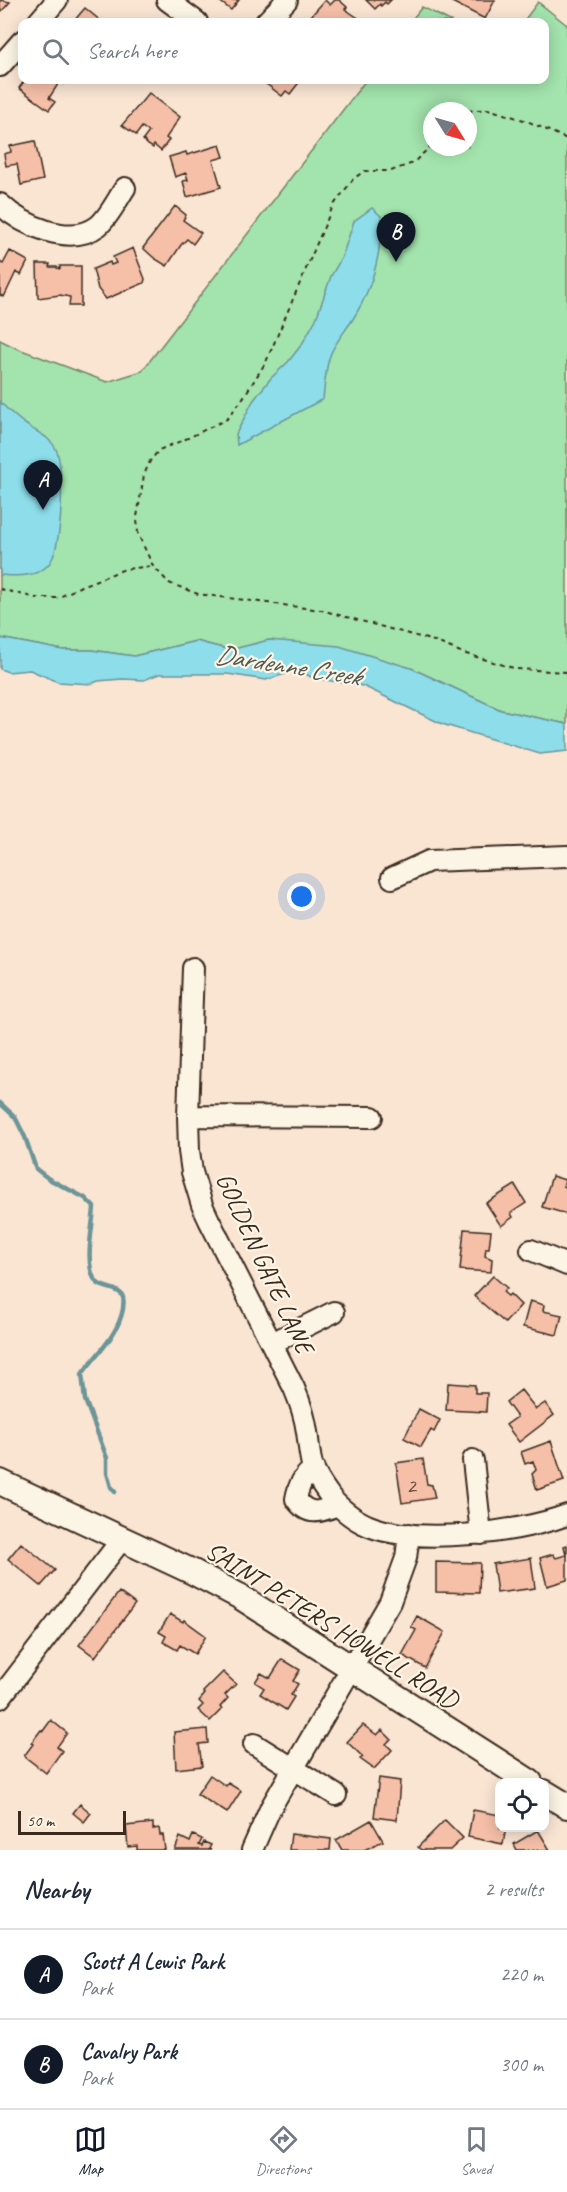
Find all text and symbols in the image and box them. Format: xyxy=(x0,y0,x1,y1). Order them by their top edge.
search box xyxy=(18,18,549,84)
icon: search xyxy=(39,35,72,68)
text: Search here xyxy=(87,37,177,65)
north arrow xyxy=(423,102,477,156)
pin: B xyxy=(376,212,416,262)
pin: A xyxy=(24,460,63,510)
water label: Dardenne Creek xyxy=(213,637,368,694)
your location xyxy=(287,882,316,911)
street label: GOLDEN GATE LANE xyxy=(209,1167,323,1362)
house number: 2 xyxy=(406,1472,418,1500)
street label: SAINT PETERS HOWELL ROAD xyxy=(200,1534,466,1717)
map controls xyxy=(495,1778,549,1832)
button: locate xyxy=(495,1778,549,1832)
scale bar xyxy=(18,1808,126,1836)
text: 50 m xyxy=(27,1811,54,1831)
text: Nearby xyxy=(24,1873,89,1906)
text: 2 results xyxy=(484,1877,543,1902)
text: Scott A Lewis Park xyxy=(81,1948,224,1976)
text: A xyxy=(38,1962,49,1987)
text: 220 m xyxy=(500,1962,543,1987)
text: Park xyxy=(81,1976,113,2001)
text: Cavalry Park xyxy=(81,2038,177,2066)
text: B xyxy=(38,2052,49,2077)
text: 300 m xyxy=(500,2052,543,2077)
text: Park xyxy=(81,2066,113,2091)
tab: Map xyxy=(74,2123,107,2179)
tab: Directions xyxy=(256,2123,311,2179)
tab: Saved xyxy=(460,2123,493,2179)

